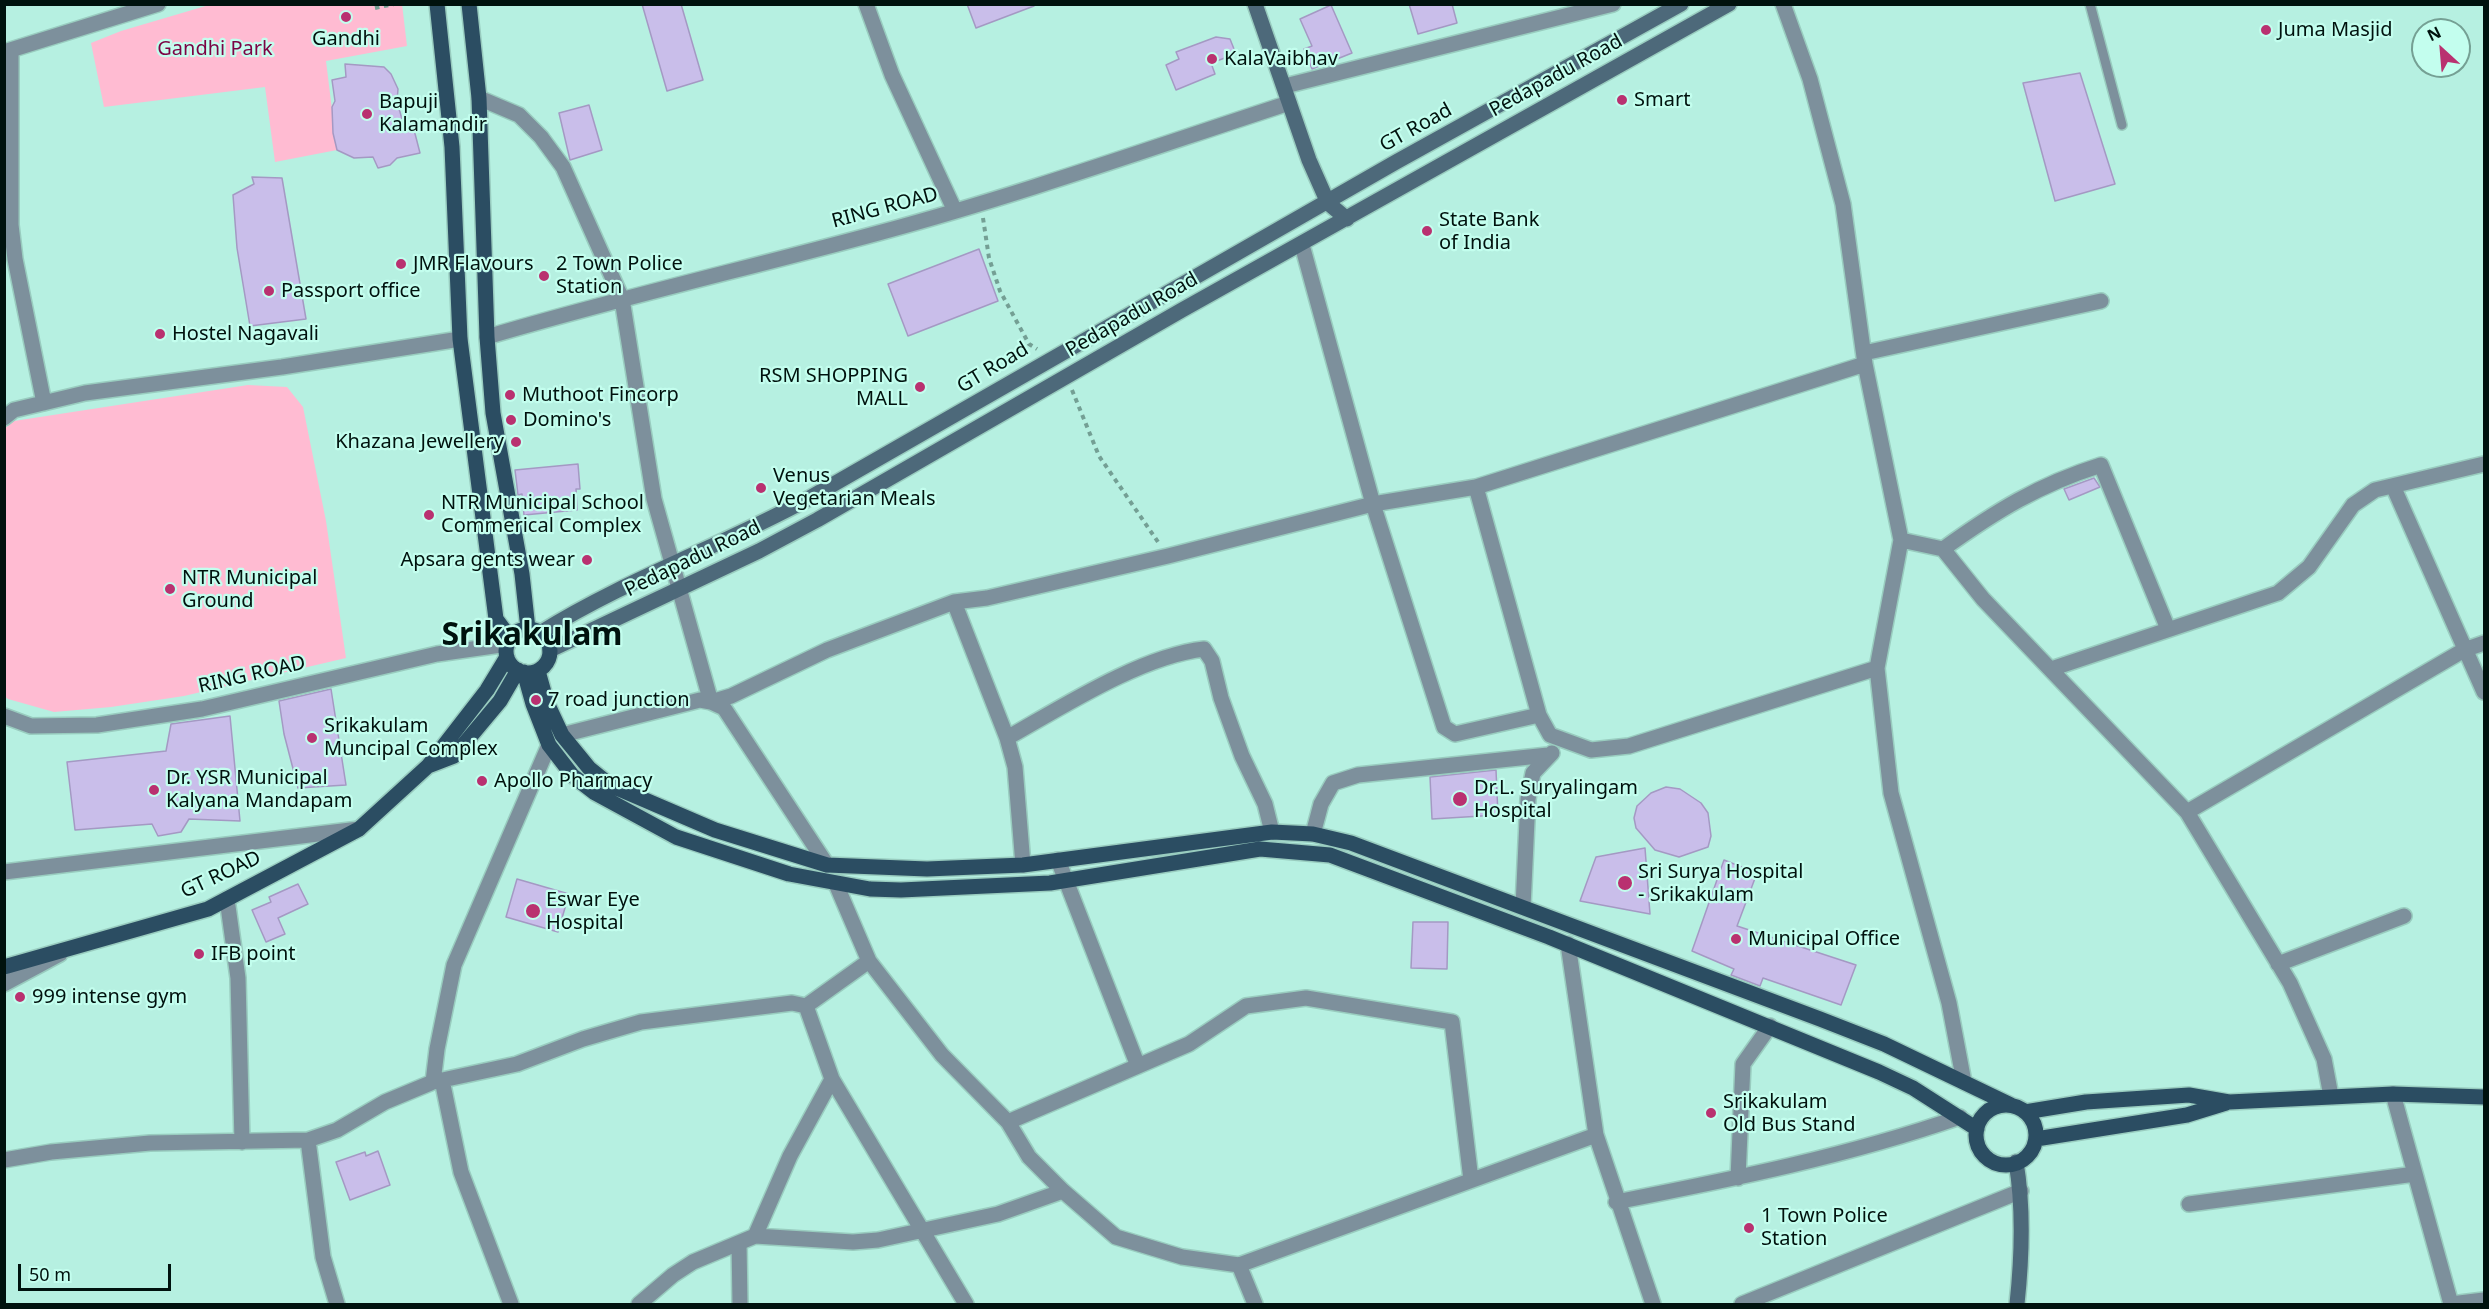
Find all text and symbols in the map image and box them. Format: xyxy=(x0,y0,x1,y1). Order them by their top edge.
marker: Gandhi xyxy=(339,10,353,24)
place label: Juma Masjid xyxy=(2278,18,2392,42)
north arrow xyxy=(2411,18,2471,78)
text: N xyxy=(2423,21,2445,46)
marker: Juma Masjid xyxy=(2259,23,2273,37)
place label: Gandhi xyxy=(312,27,380,51)
street label: Pedapadu Road xyxy=(1485,30,1627,122)
park label: Gandhi Park xyxy=(157,37,273,61)
place label: KalaVaibhav xyxy=(1224,47,1338,71)
marker: KalaVaibhav xyxy=(1205,52,1219,66)
place label: Smart xyxy=(1634,88,1690,112)
place label: Bapuji Kalamandir xyxy=(379,90,487,137)
marker: Smart xyxy=(1615,93,1629,107)
street label: GT Road xyxy=(1376,98,1456,158)
marker: Bapuji Kalamandir xyxy=(360,107,374,121)
street label: RING ROAD xyxy=(829,182,941,234)
place label: State Bank of India xyxy=(1439,208,1539,255)
marker: State Bank of India xyxy=(1420,224,1434,238)
place label: JMR Flavours xyxy=(413,252,533,276)
place label: 2 Town Police Station xyxy=(556,252,683,299)
marker: JMR Flavours xyxy=(394,257,408,271)
street label: Pedapadu Road xyxy=(1062,268,1202,362)
marker: 2 Town Police Station xyxy=(537,269,551,283)
place label: Passport office xyxy=(281,279,420,303)
marker: Passport office xyxy=(262,284,276,298)
place label: Hostel Nagavali xyxy=(172,322,319,346)
marker: Hostel Nagavali xyxy=(153,327,167,341)
street label: GT Road xyxy=(953,337,1033,399)
place label: RSM SHOPPING MALL xyxy=(759,364,908,411)
marker: RSM SHOPPING MALL xyxy=(913,380,927,394)
place label: Muthoot Fincorp xyxy=(522,383,679,407)
marker: Muthoot Fincorp xyxy=(503,388,517,402)
place label: Domino's xyxy=(523,408,611,432)
marker: Domino's xyxy=(504,413,518,427)
place label: Khazana Jewellery xyxy=(335,430,504,454)
marker: Khazana Jewellery xyxy=(509,435,523,449)
place label: Venus Vegetarian Meals xyxy=(773,464,935,511)
marker: Venus Vegetarian Meals xyxy=(754,481,768,495)
place label: NTR Municipal School Commerical Complex xyxy=(441,491,644,538)
marker: NTR Municipal School Commerical Complex xyxy=(422,508,436,522)
street label: Pedapadu Road xyxy=(621,516,765,602)
place label: Apsara gents wear xyxy=(400,548,575,572)
marker: Apsara gents wear xyxy=(580,553,594,567)
place label: NTR Municipal Ground xyxy=(182,566,317,613)
marker: NTR Municipal Ground xyxy=(163,582,177,596)
district label: Srikakulam xyxy=(441,617,623,655)
street label: RING ROAD xyxy=(196,651,308,699)
place label: 7 road junction xyxy=(548,688,690,712)
marker: 7 road junction xyxy=(529,693,543,707)
place label: Srikakulam Muncipal Complex xyxy=(324,714,498,761)
marker: Srikakulam Muncipal Complex xyxy=(305,731,319,745)
place label: Dr. YSR Municipal Kalyana Mandapam xyxy=(166,766,352,813)
place label: Apollo Pharmacy xyxy=(494,769,652,793)
marker: Apollo Pharmacy xyxy=(475,774,489,788)
place label: Dr.L. Suryalingam Hospital xyxy=(1474,776,1638,823)
marker: Dr. YSR Municipal Kalyana Mandapam xyxy=(147,783,161,797)
marker: Dr.L. Suryalingam Hospital xyxy=(1451,790,1469,808)
street label: GT ROAD xyxy=(177,846,265,904)
place label: Sri Surya Hospital - Srikakulam xyxy=(1638,860,1803,907)
marker: Sri Surya Hospital - Srikakulam xyxy=(1616,874,1634,892)
place label: Eswar Eye Hospital xyxy=(546,888,640,935)
marker: Eswar Eye Hospital xyxy=(524,902,542,920)
place label: Municipal Office xyxy=(1748,927,1900,951)
marker: Municipal Office xyxy=(1729,932,1743,946)
place label: IFB point xyxy=(211,942,295,966)
marker: IFB point xyxy=(192,947,206,961)
place label: 999 intense gym xyxy=(32,985,187,1009)
marker: 999 intense gym xyxy=(13,990,27,1004)
place label: Srikakulam Old Bus Stand xyxy=(1723,1090,1855,1137)
marker: Srikakulam Old Bus Stand xyxy=(1704,1106,1718,1120)
place label: 1 Town Police Station xyxy=(1761,1204,1888,1251)
marker: 1 Town Police Station xyxy=(1742,1221,1756,1235)
scale bar xyxy=(21,1252,174,1290)
text: 50 m xyxy=(29,1262,71,1286)

